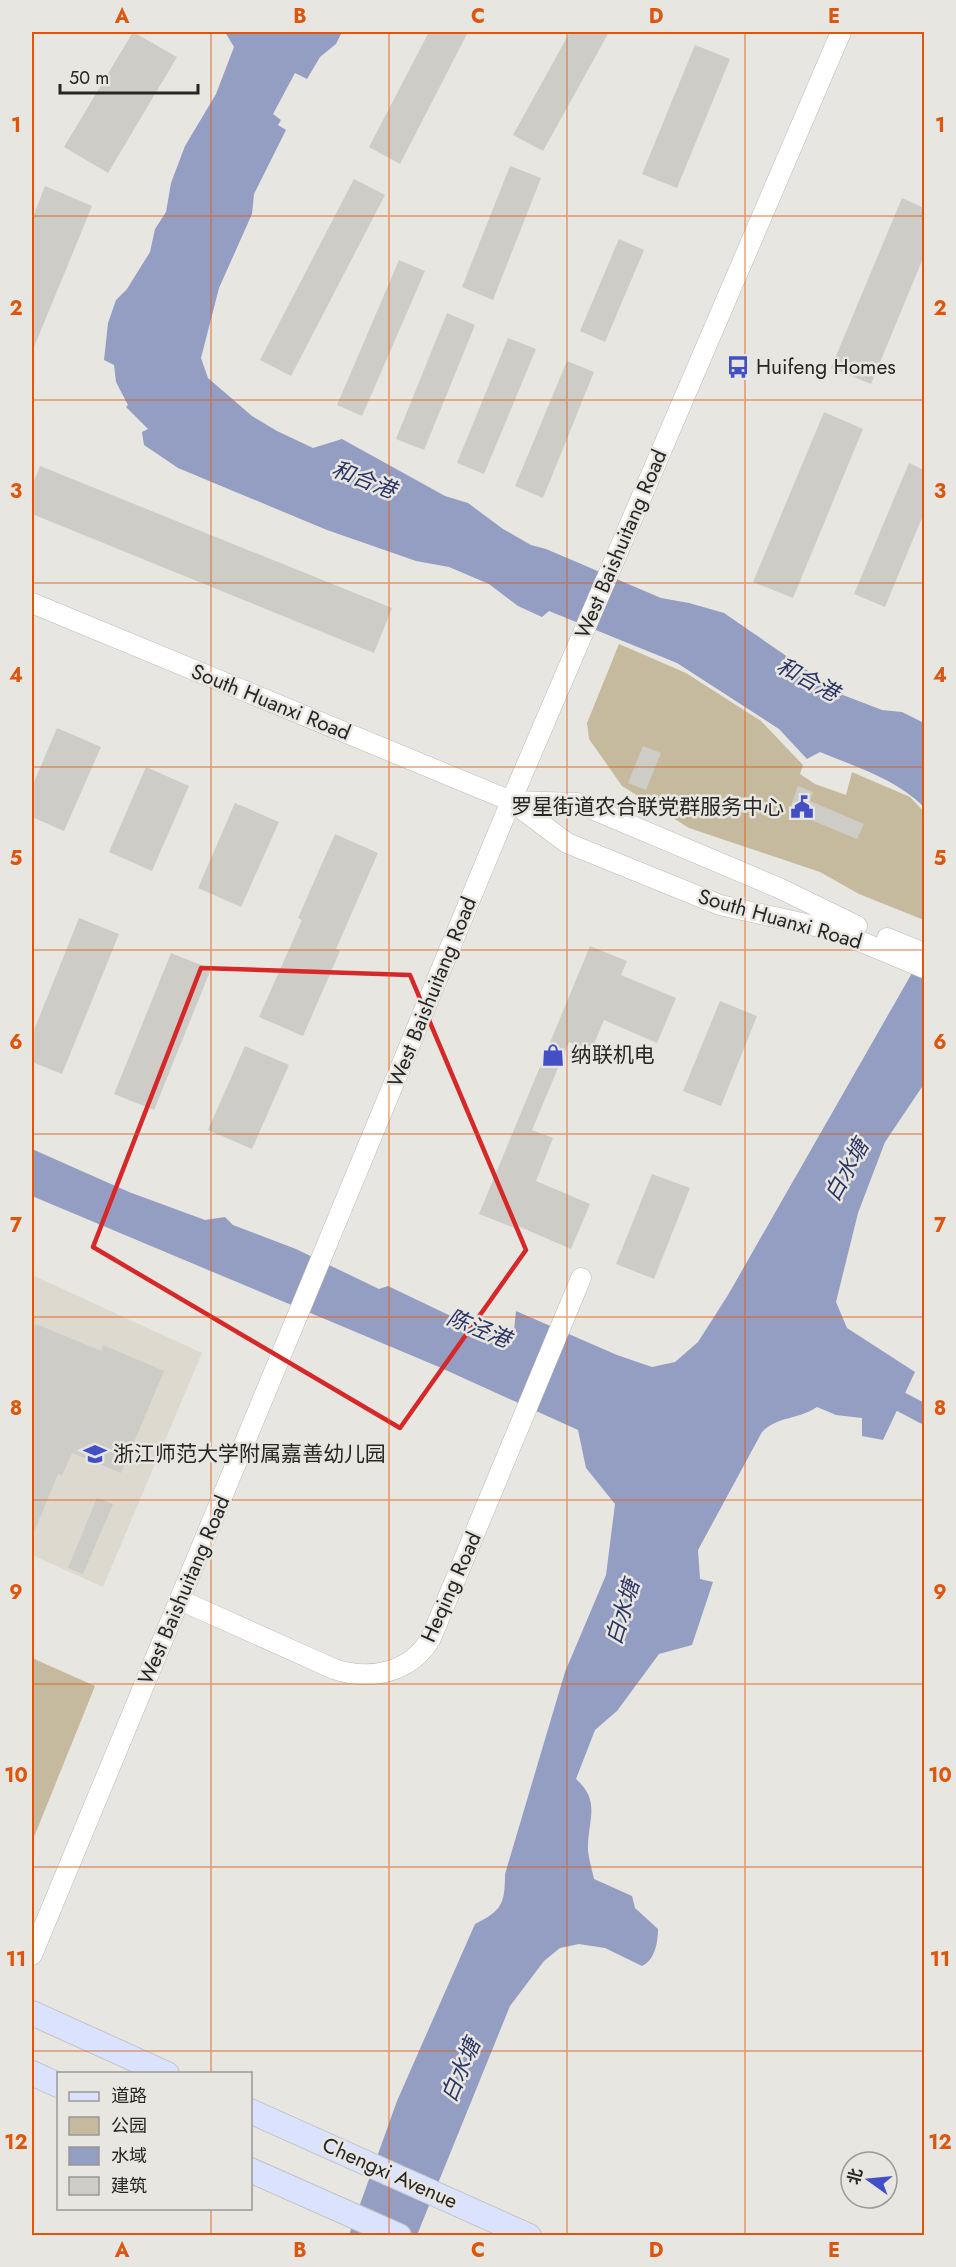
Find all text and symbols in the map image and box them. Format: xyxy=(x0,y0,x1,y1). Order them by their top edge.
text: A xyxy=(114,2,130,31)
text: B xyxy=(293,2,307,31)
text: C xyxy=(471,2,485,31)
text: D xyxy=(649,2,663,31)
text: E xyxy=(828,2,840,31)
scale bar xyxy=(60,57,198,95)
text: 50 m xyxy=(69,65,109,91)
text: 1 xyxy=(11,111,21,140)
text: 1 xyxy=(935,111,945,140)
text: 2 xyxy=(9,294,23,323)
text: 2 xyxy=(933,294,947,323)
place label: Huifeng Homes xyxy=(756,352,896,382)
bus stop icon: Huifeng Homes xyxy=(725,354,751,380)
street label: West Baishuitang Road xyxy=(568,445,674,643)
water label: 和合港 xyxy=(327,452,403,507)
text: 3 xyxy=(10,477,22,506)
text: 3 xyxy=(934,477,946,506)
water label: 和合港 xyxy=(771,649,847,710)
street label: South Huanxi Road xyxy=(187,656,355,748)
text: 4 xyxy=(9,661,23,690)
text: 4 xyxy=(933,661,947,690)
place label: 罗星街道农合联党群服务中心 xyxy=(511,792,784,822)
public building icon: 罗星街道农合联党群服务中心 xyxy=(789,794,815,820)
text: 5 xyxy=(10,844,23,873)
text: 5 xyxy=(934,844,947,873)
street label: South Huanxi Road xyxy=(694,881,866,957)
street label: West Baishuitang Road xyxy=(380,892,484,1092)
text: 6 xyxy=(9,1028,23,1057)
text: 6 xyxy=(933,1028,947,1057)
place label: 纳联机电 xyxy=(571,1040,655,1070)
shop icon: 纳联机电 xyxy=(540,1042,566,1068)
water label: 白水塘 xyxy=(816,1130,878,1207)
text: 7 xyxy=(10,1211,23,1240)
text: 7 xyxy=(934,1211,947,1240)
water label: 陈泾港 xyxy=(442,1301,518,1356)
text: 8 xyxy=(10,1394,22,1423)
text: 8 xyxy=(934,1394,946,1423)
place label: 浙江师范大学附属嘉善幼儿园 xyxy=(113,1439,386,1469)
school or university icon: 浙江师范大学附属嘉善幼儿园 xyxy=(82,1441,108,1467)
street label: West Baishuitang Road xyxy=(131,1491,237,1689)
street label: Heqing Road xyxy=(413,1527,489,1647)
water label: 白水塘 xyxy=(597,1572,648,1648)
text: 9 xyxy=(9,1578,23,1607)
text: 9 xyxy=(933,1578,947,1607)
text: 10 xyxy=(4,1761,28,1790)
text: 10 xyxy=(928,1761,952,1790)
text: 11 xyxy=(6,1945,26,1974)
text: 11 xyxy=(930,1945,950,1974)
water label: 白水塘 xyxy=(432,2030,489,2107)
legend xyxy=(57,2072,252,2210)
text: 道路 xyxy=(111,2083,147,2109)
text: 公园 xyxy=(111,2113,147,2139)
text: 12 xyxy=(4,2128,28,2157)
text: 12 xyxy=(928,2128,952,2157)
street label: Chengxi Avenue xyxy=(318,2130,463,2216)
text: 水域 xyxy=(111,2143,147,2169)
north arrow xyxy=(839,2150,899,2210)
text: 北 xyxy=(842,2166,868,2187)
text: 建筑 xyxy=(111,2173,147,2199)
text: A xyxy=(114,2236,130,2265)
text: B xyxy=(293,2236,307,2265)
text: C xyxy=(471,2236,485,2265)
text: D xyxy=(649,2236,663,2265)
text: E xyxy=(828,2236,840,2265)

